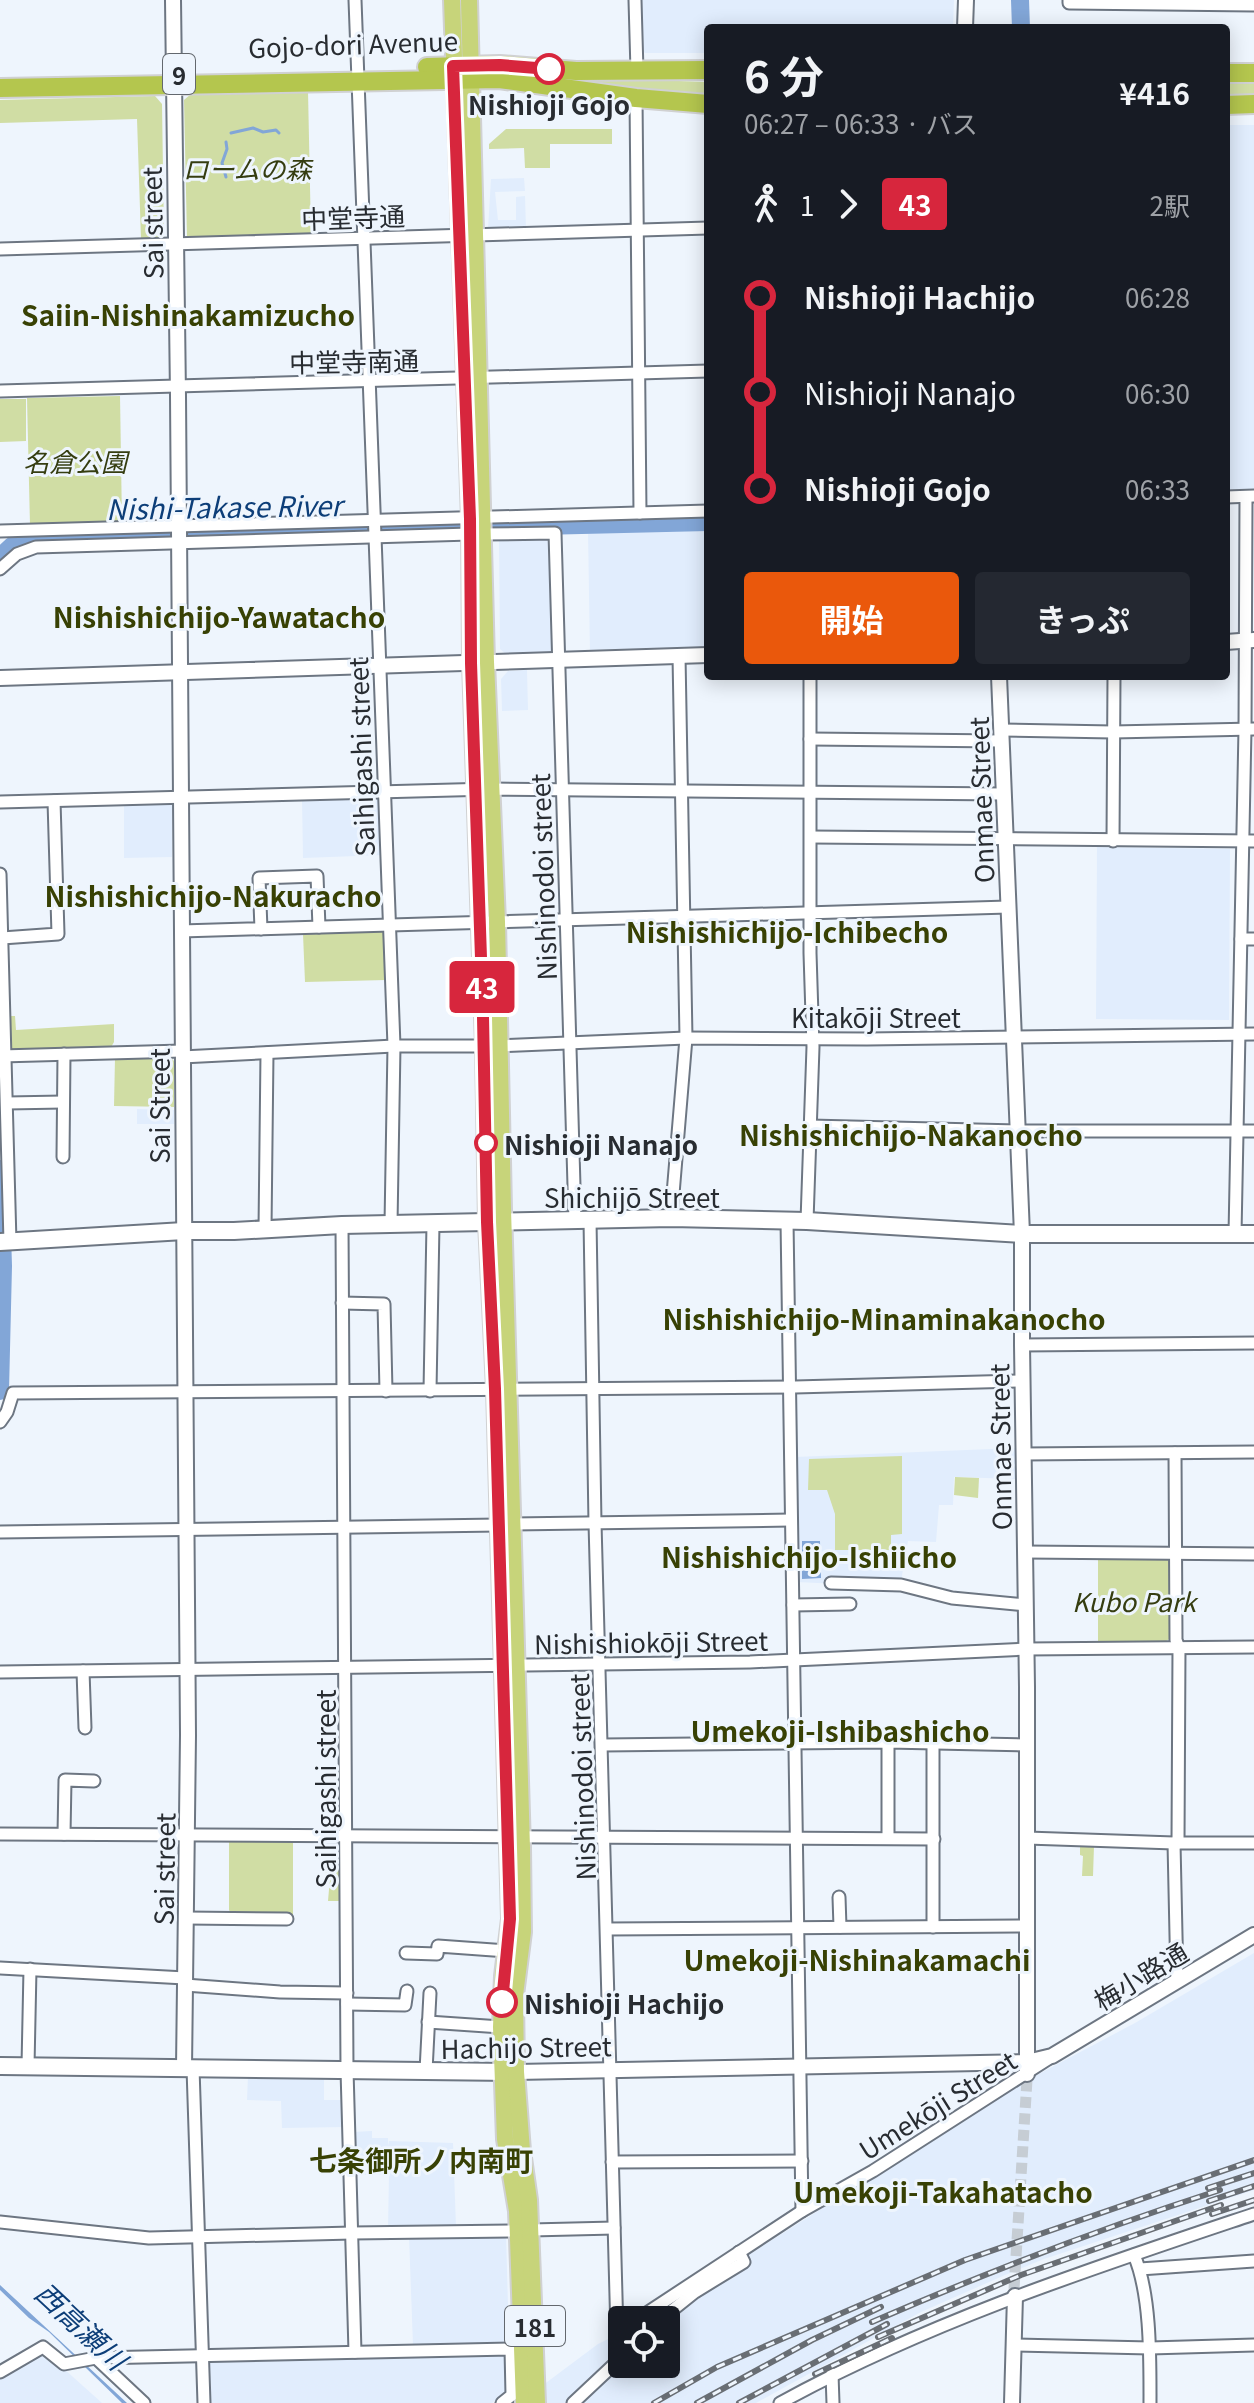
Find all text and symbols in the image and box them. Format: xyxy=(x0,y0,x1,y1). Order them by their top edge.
street label: Gojo-dori Avenue xyxy=(247,21,459,65)
text: 6 分 xyxy=(744,42,824,106)
road number: 9 xyxy=(163,54,195,94)
marker: Nishioji Gojo xyxy=(534,54,564,84)
text: ¥416 xyxy=(1119,70,1190,114)
place label: Nishioji Gojo xyxy=(468,85,630,122)
text: 06:27 – 06:33 · バス xyxy=(744,104,978,141)
park label: ロームの森 xyxy=(182,149,315,186)
street label: Sai street xyxy=(132,166,170,280)
icon: walk xyxy=(744,182,788,226)
icon: forward xyxy=(826,182,870,226)
text: 43 xyxy=(898,184,931,224)
text: 1 xyxy=(800,186,814,223)
text: 2駅 xyxy=(1150,186,1190,223)
street label: 中堂寺通 xyxy=(300,196,406,236)
text: Nishioji Hachijo xyxy=(804,274,1035,318)
text: 06:28 xyxy=(1125,278,1190,315)
district label: Saiin-Nishinakamizucho xyxy=(21,294,355,334)
street label: 中堂寺南通 xyxy=(289,340,419,380)
text: Nishioji Nanajo xyxy=(804,370,1016,414)
text: 06:30 xyxy=(1125,374,1190,411)
park label: 名倉公園 xyxy=(23,442,131,479)
text: Nishioji Gojo xyxy=(804,466,991,510)
text: 06:33 xyxy=(1125,470,1190,507)
water label: Nishi-Takase River xyxy=(106,484,346,528)
button: 開始 xyxy=(744,572,959,664)
button: きっぷ xyxy=(975,572,1190,664)
district label: Nishishichijo-Yawatacho xyxy=(53,596,385,636)
street label: Saihigashi street xyxy=(338,657,382,857)
street label: Onmae Street xyxy=(959,716,1001,884)
street label: Nishinodoi street xyxy=(520,773,564,981)
district label: Nishishichijo-Nakuracho xyxy=(44,875,382,915)
district label: Nishishichijo-Ichibecho xyxy=(626,911,948,951)
line badge: 43 xyxy=(446,961,518,1013)
text: 43 xyxy=(465,967,499,1007)
street label: Kitakōji Street xyxy=(791,998,961,1035)
street label: Sai Street xyxy=(140,1048,177,1164)
district label: Nishishichijo-Nakanocho xyxy=(739,1114,1083,1154)
place label: Nishioji Nanajo xyxy=(504,1125,698,1162)
marker: Nishioji Nanajo xyxy=(475,1132,497,1154)
street label: Shichijō Street xyxy=(544,1178,720,1215)
district label: Nishishichijo-Minaminakanocho xyxy=(662,1298,1106,1338)
street label: Onmae Street xyxy=(979,1363,1019,1531)
district label: Nishishichijo-Ishiicho xyxy=(661,1536,957,1576)
park label: Kubo Park xyxy=(1072,1582,1199,1619)
street label: Nishishiokōji Street xyxy=(534,1620,769,1662)
street label: Nishinodoi street xyxy=(559,1673,603,1881)
street label: Saihigashi street xyxy=(306,1689,343,1889)
district label: Umekoji-Ishibashicho xyxy=(690,1710,990,1750)
street label: Sai street xyxy=(144,1812,182,1926)
street label: 梅小路通 xyxy=(1086,1932,1194,2018)
district label: Umekoji-Nishinakamachi xyxy=(683,1939,1031,1979)
place label: Nishioji Hachijo xyxy=(524,1984,724,2021)
marker: Nishioji Hachijo xyxy=(487,1987,517,2017)
street label: Hachijo Street xyxy=(440,2026,612,2066)
street label: Umekōji Street xyxy=(851,2041,1023,2167)
district label: 七条御所ノ内南町 xyxy=(309,2139,533,2179)
district label: Umekoji-Takahatacho xyxy=(793,2171,1093,2211)
water label: 西高瀬川 xyxy=(27,2272,139,2380)
road number: 181 xyxy=(505,2306,565,2346)
map controls xyxy=(608,2306,680,2378)
button: locate xyxy=(608,2306,680,2378)

